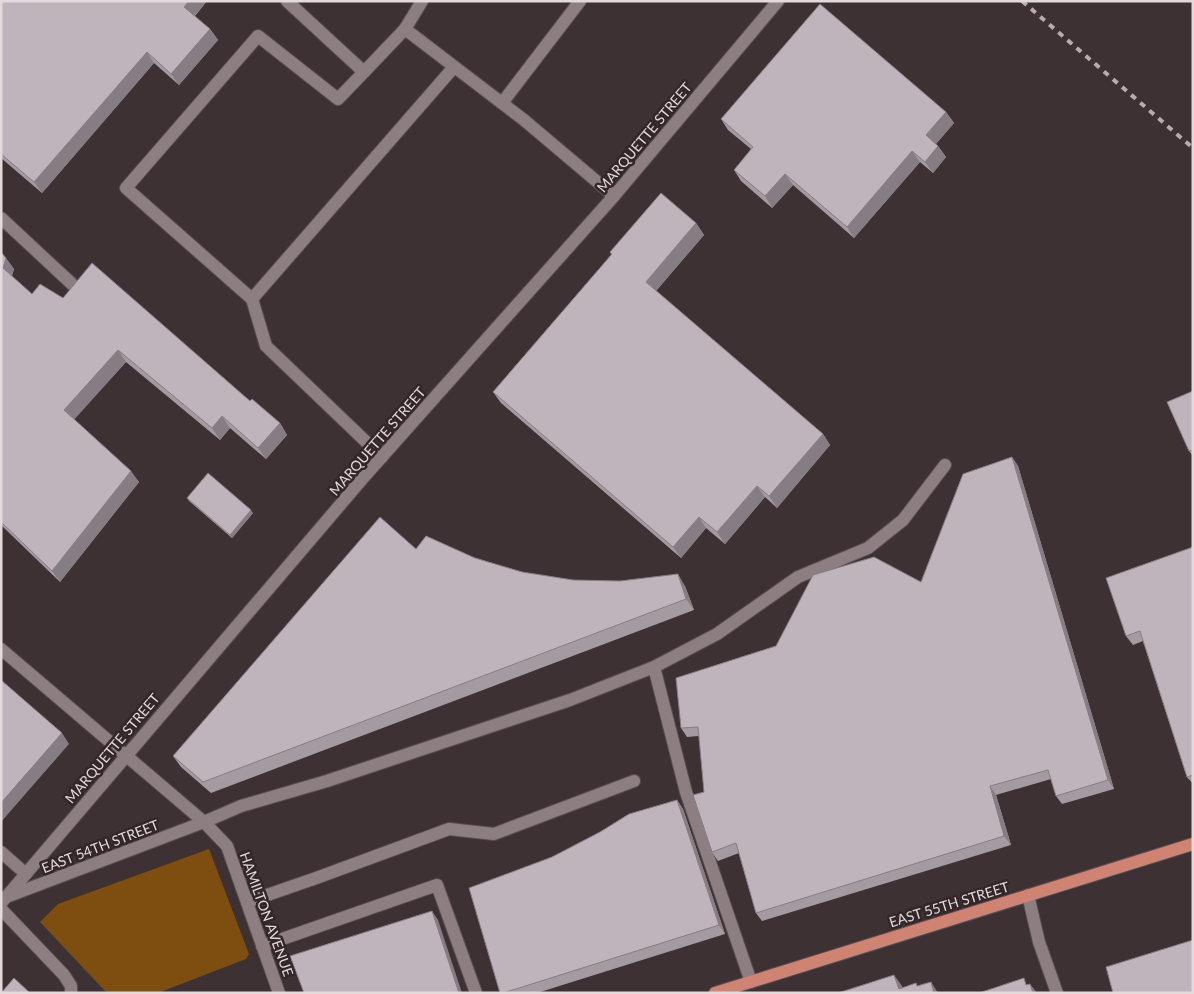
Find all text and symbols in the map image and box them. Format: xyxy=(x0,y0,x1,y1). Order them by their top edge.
street label: MARQUETTE STREET xyxy=(593,78,695,195)
street label: MARQUETTE STREET xyxy=(325,383,429,499)
street label: MARQUETTE STREET xyxy=(61,689,163,806)
street label: EAST 54TH STREET xyxy=(39,816,162,876)
street label: HAMILTON AVENUE xyxy=(237,849,297,979)
street label: EAST 55TH STREET xyxy=(887,877,1012,930)

